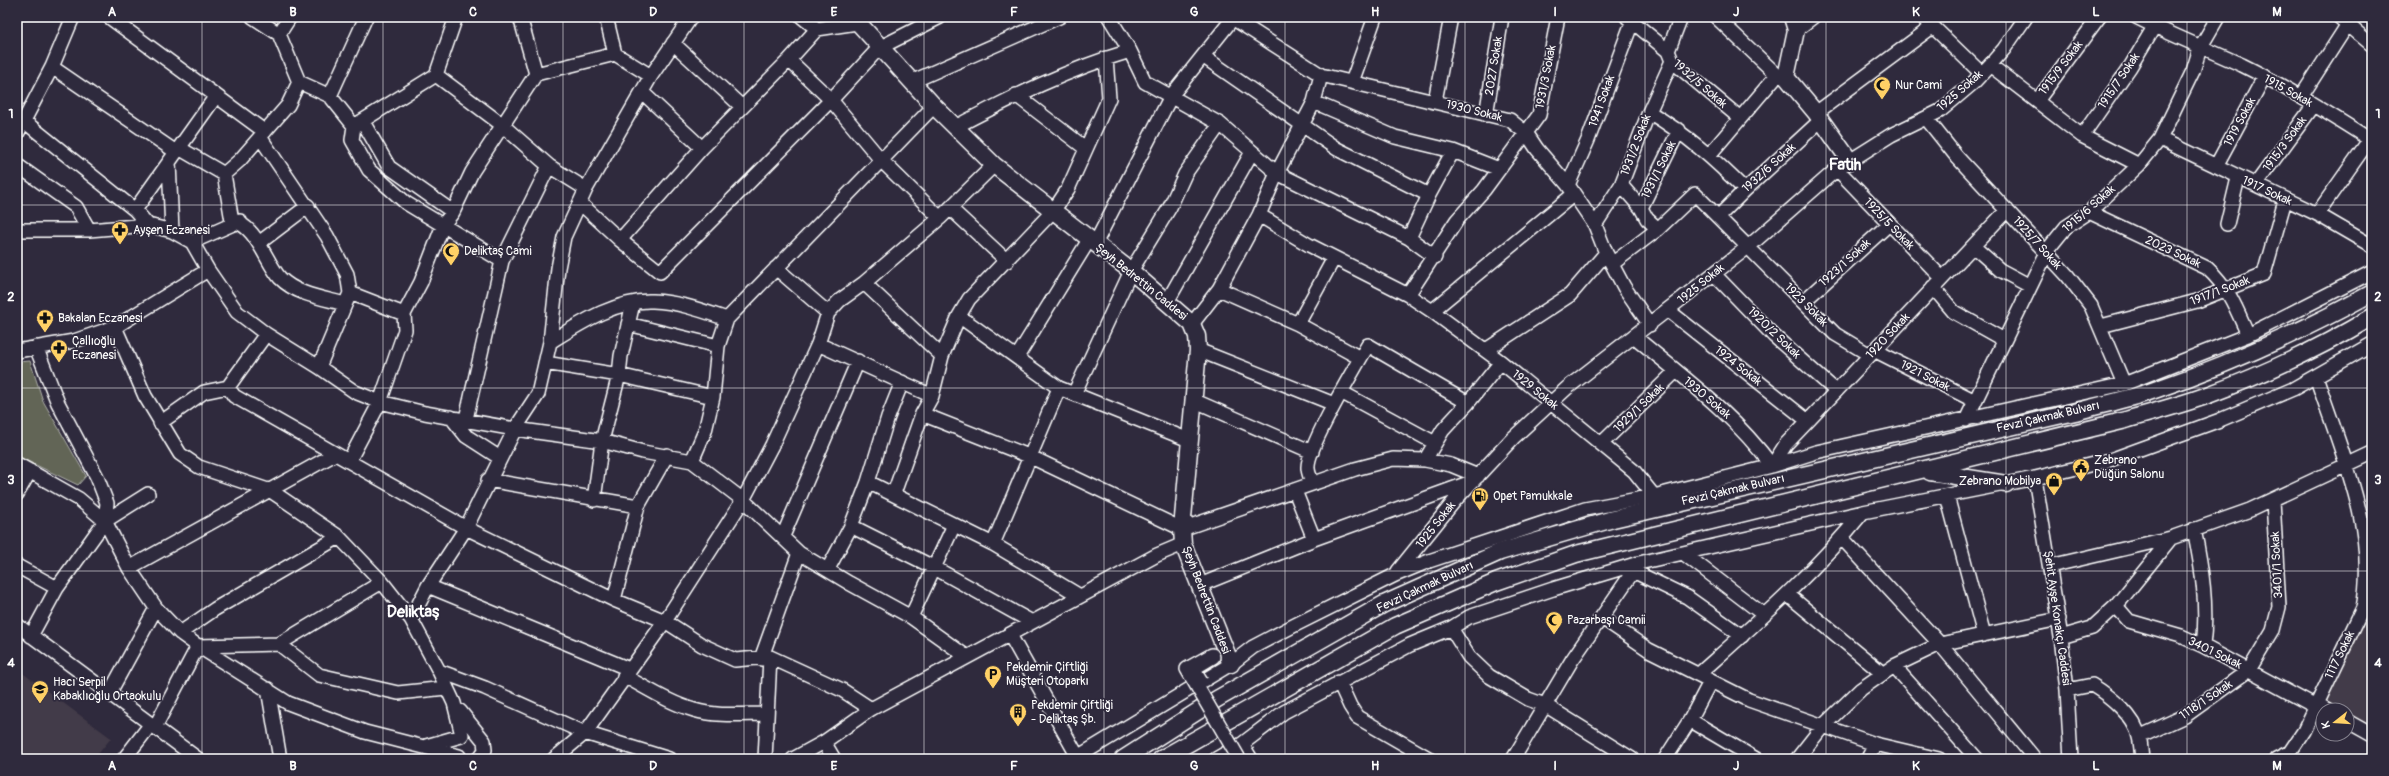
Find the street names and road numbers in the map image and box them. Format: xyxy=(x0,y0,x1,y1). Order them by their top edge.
street label: 2027 Sokak xyxy=(1482,35,1506,97)
street label: 1915/9 Sokak xyxy=(2036,38,2086,98)
street label: 1931/3 Sokak xyxy=(1532,44,1560,110)
street label: 1915/7 Sokak xyxy=(2095,50,2143,112)
street label: 1932/5 Sokak xyxy=(1670,56,1730,112)
street label: 1925 Sokak xyxy=(1934,67,1986,115)
street label: 1915 Sokak xyxy=(2261,71,2315,111)
street label: 1941 Sokak xyxy=(1586,73,1618,129)
street label: 1919 Sokak xyxy=(2221,95,2259,149)
street label: 1930 Sokak xyxy=(1444,97,1504,125)
street label: 1931/2 Sokak xyxy=(1617,112,1655,178)
street label: 1915/3 Sokak xyxy=(2260,113,2310,175)
street label: 1931/1 Sokak xyxy=(1638,138,1680,202)
street label: 1932/6 Sokak xyxy=(1739,140,1799,196)
street label: 1917 Sokak xyxy=(2240,173,2294,209)
street label: 1915/6 Sokak xyxy=(2060,182,2118,236)
street label: 1925/5 Sokak xyxy=(1860,195,1918,253)
street label: 1925/7 Sokak xyxy=(2009,213,2065,273)
street label: 2023 Sokak xyxy=(2143,233,2203,271)
street label: 1923/1 Sokak xyxy=(1816,236,1874,290)
street label: Şeyh Bedrettin Caddesi xyxy=(1092,240,1190,324)
street label: 1925 Sokak xyxy=(1675,261,1727,307)
street label: 1917/1 Sokak xyxy=(2188,273,2252,309)
street label: 1923 Sokak xyxy=(1781,280,1831,330)
street label: 1920/2 Sokak xyxy=(1744,304,1804,362)
street label: 1920 Sokak xyxy=(1863,310,1913,362)
street label: 1924 Sokak xyxy=(1711,343,1765,389)
street label: 1921 Sokak xyxy=(1898,357,1952,395)
street label: 1929 Sokak xyxy=(1509,367,1561,413)
street label: 1930 Sokak xyxy=(1680,374,1734,422)
street label: 1929/1 Sokak xyxy=(1611,380,1667,436)
street label: Fevzi Çakmak Bulvarı xyxy=(1995,398,2101,436)
street label: Fevzi Çakmak Bulvarı xyxy=(1680,471,1786,509)
street label: 1925 Sokak xyxy=(1413,498,1459,552)
street label: 3401/1 Sokak xyxy=(2268,531,2286,599)
street label: Şeyh Bedrettin Caddesi xyxy=(1179,544,1233,656)
street label: Şehit Ayşe Konakçı Caddesi xyxy=(2040,550,2074,686)
street label: Fevzi Çakmak Bulvarı xyxy=(1374,558,1476,616)
street label: 1117 Sokak xyxy=(2322,628,2358,682)
street label: 3401 Sokak xyxy=(2186,634,2244,672)
street label: 1118/1 Sokak xyxy=(2177,677,2235,723)

